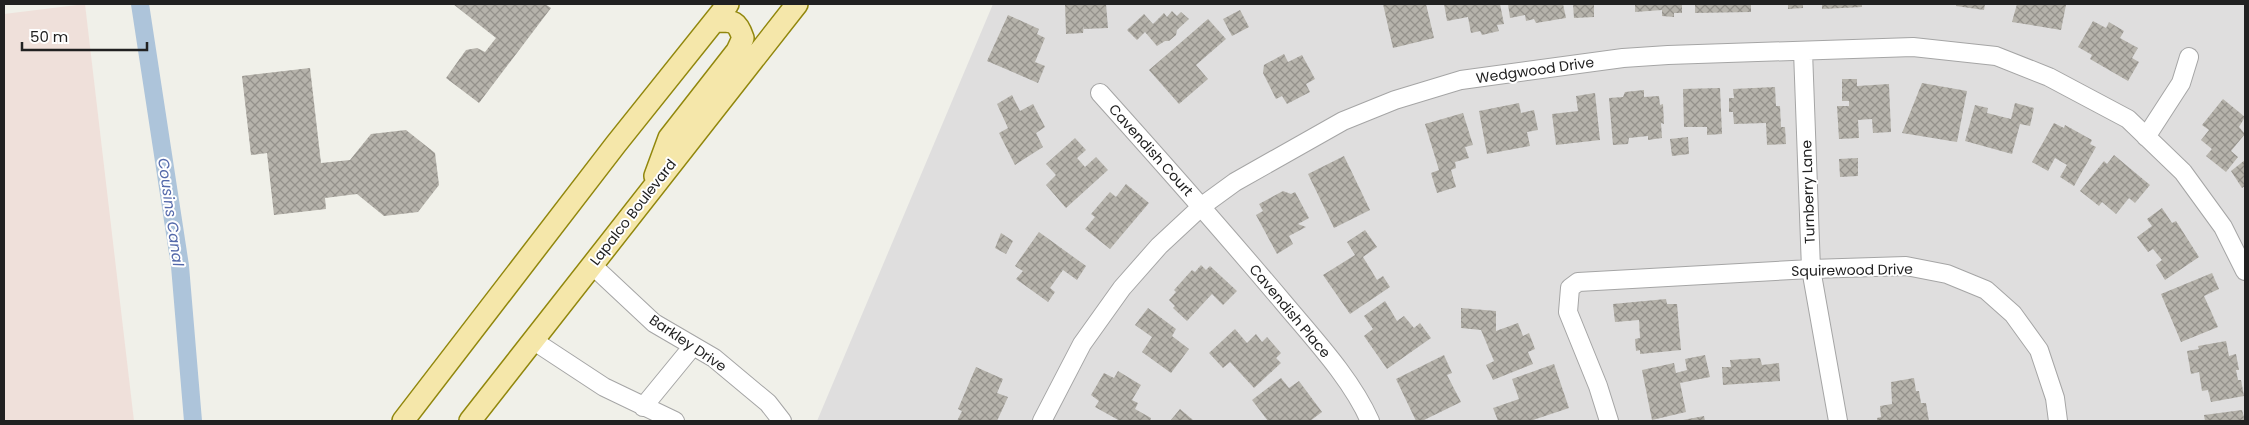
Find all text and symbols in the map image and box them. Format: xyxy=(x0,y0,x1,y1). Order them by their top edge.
scale bar xyxy=(22,20,148,52)
text: 50 m xyxy=(30,26,68,47)
street label: Wedgwood Drive xyxy=(1475,52,1596,88)
street label: Cavendish Court xyxy=(1104,100,1198,200)
street label: Turnberry Lane xyxy=(1796,139,1820,244)
street label: Lapalco Boulevard xyxy=(585,155,681,269)
water label: Cousins Canal xyxy=(153,156,189,268)
street label: Squirewood Drive xyxy=(1791,259,1913,281)
street label: Cavendish Place xyxy=(1245,260,1335,362)
street label: Barkley Drive xyxy=(645,310,731,376)

